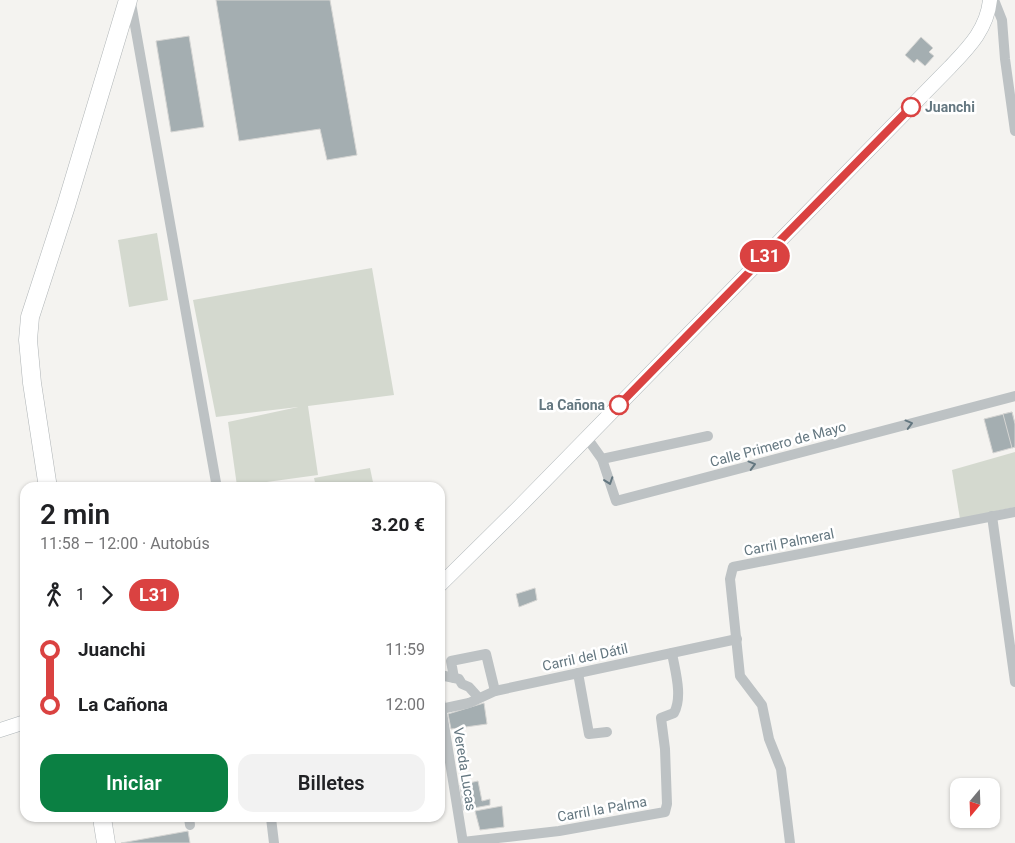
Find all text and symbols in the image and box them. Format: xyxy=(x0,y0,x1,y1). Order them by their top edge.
marker: Juanchi xyxy=(901,97,921,117)
place label: Juanchi xyxy=(925,99,975,115)
line badge: L31 xyxy=(736,240,794,272)
text: L31 xyxy=(750,245,780,266)
marker: La Cañona xyxy=(609,395,629,415)
place label: La Cañona xyxy=(539,397,605,413)
street label: Calle Primero de Mayo xyxy=(708,418,848,470)
one-way arrow xyxy=(905,419,913,429)
one-way arrow xyxy=(748,461,756,471)
one-way arrow xyxy=(604,476,614,484)
text: 2 min xyxy=(40,498,110,531)
text: 3.20 € xyxy=(371,513,425,536)
street label: Carril Palmeral xyxy=(743,525,835,559)
text: 11:58 – 12:00 · Autobús xyxy=(40,534,210,553)
icon: walk xyxy=(40,581,68,609)
icon: forward xyxy=(93,581,121,609)
text: L31 xyxy=(139,584,169,605)
text: 1 xyxy=(76,585,85,604)
text: Juanchi xyxy=(78,638,146,661)
text: 11:59 xyxy=(385,640,425,659)
street label: Carril del Dátil xyxy=(541,640,629,674)
text: La Cañona xyxy=(78,693,168,716)
text: 12:00 xyxy=(385,695,425,714)
street label: Vereda Lucas xyxy=(451,726,479,812)
button: Iniciar xyxy=(40,754,228,812)
button: Billetes xyxy=(238,754,425,812)
north arrow xyxy=(950,778,1000,828)
map controls xyxy=(950,778,1000,828)
street label: Carril la Palma xyxy=(556,793,648,825)

